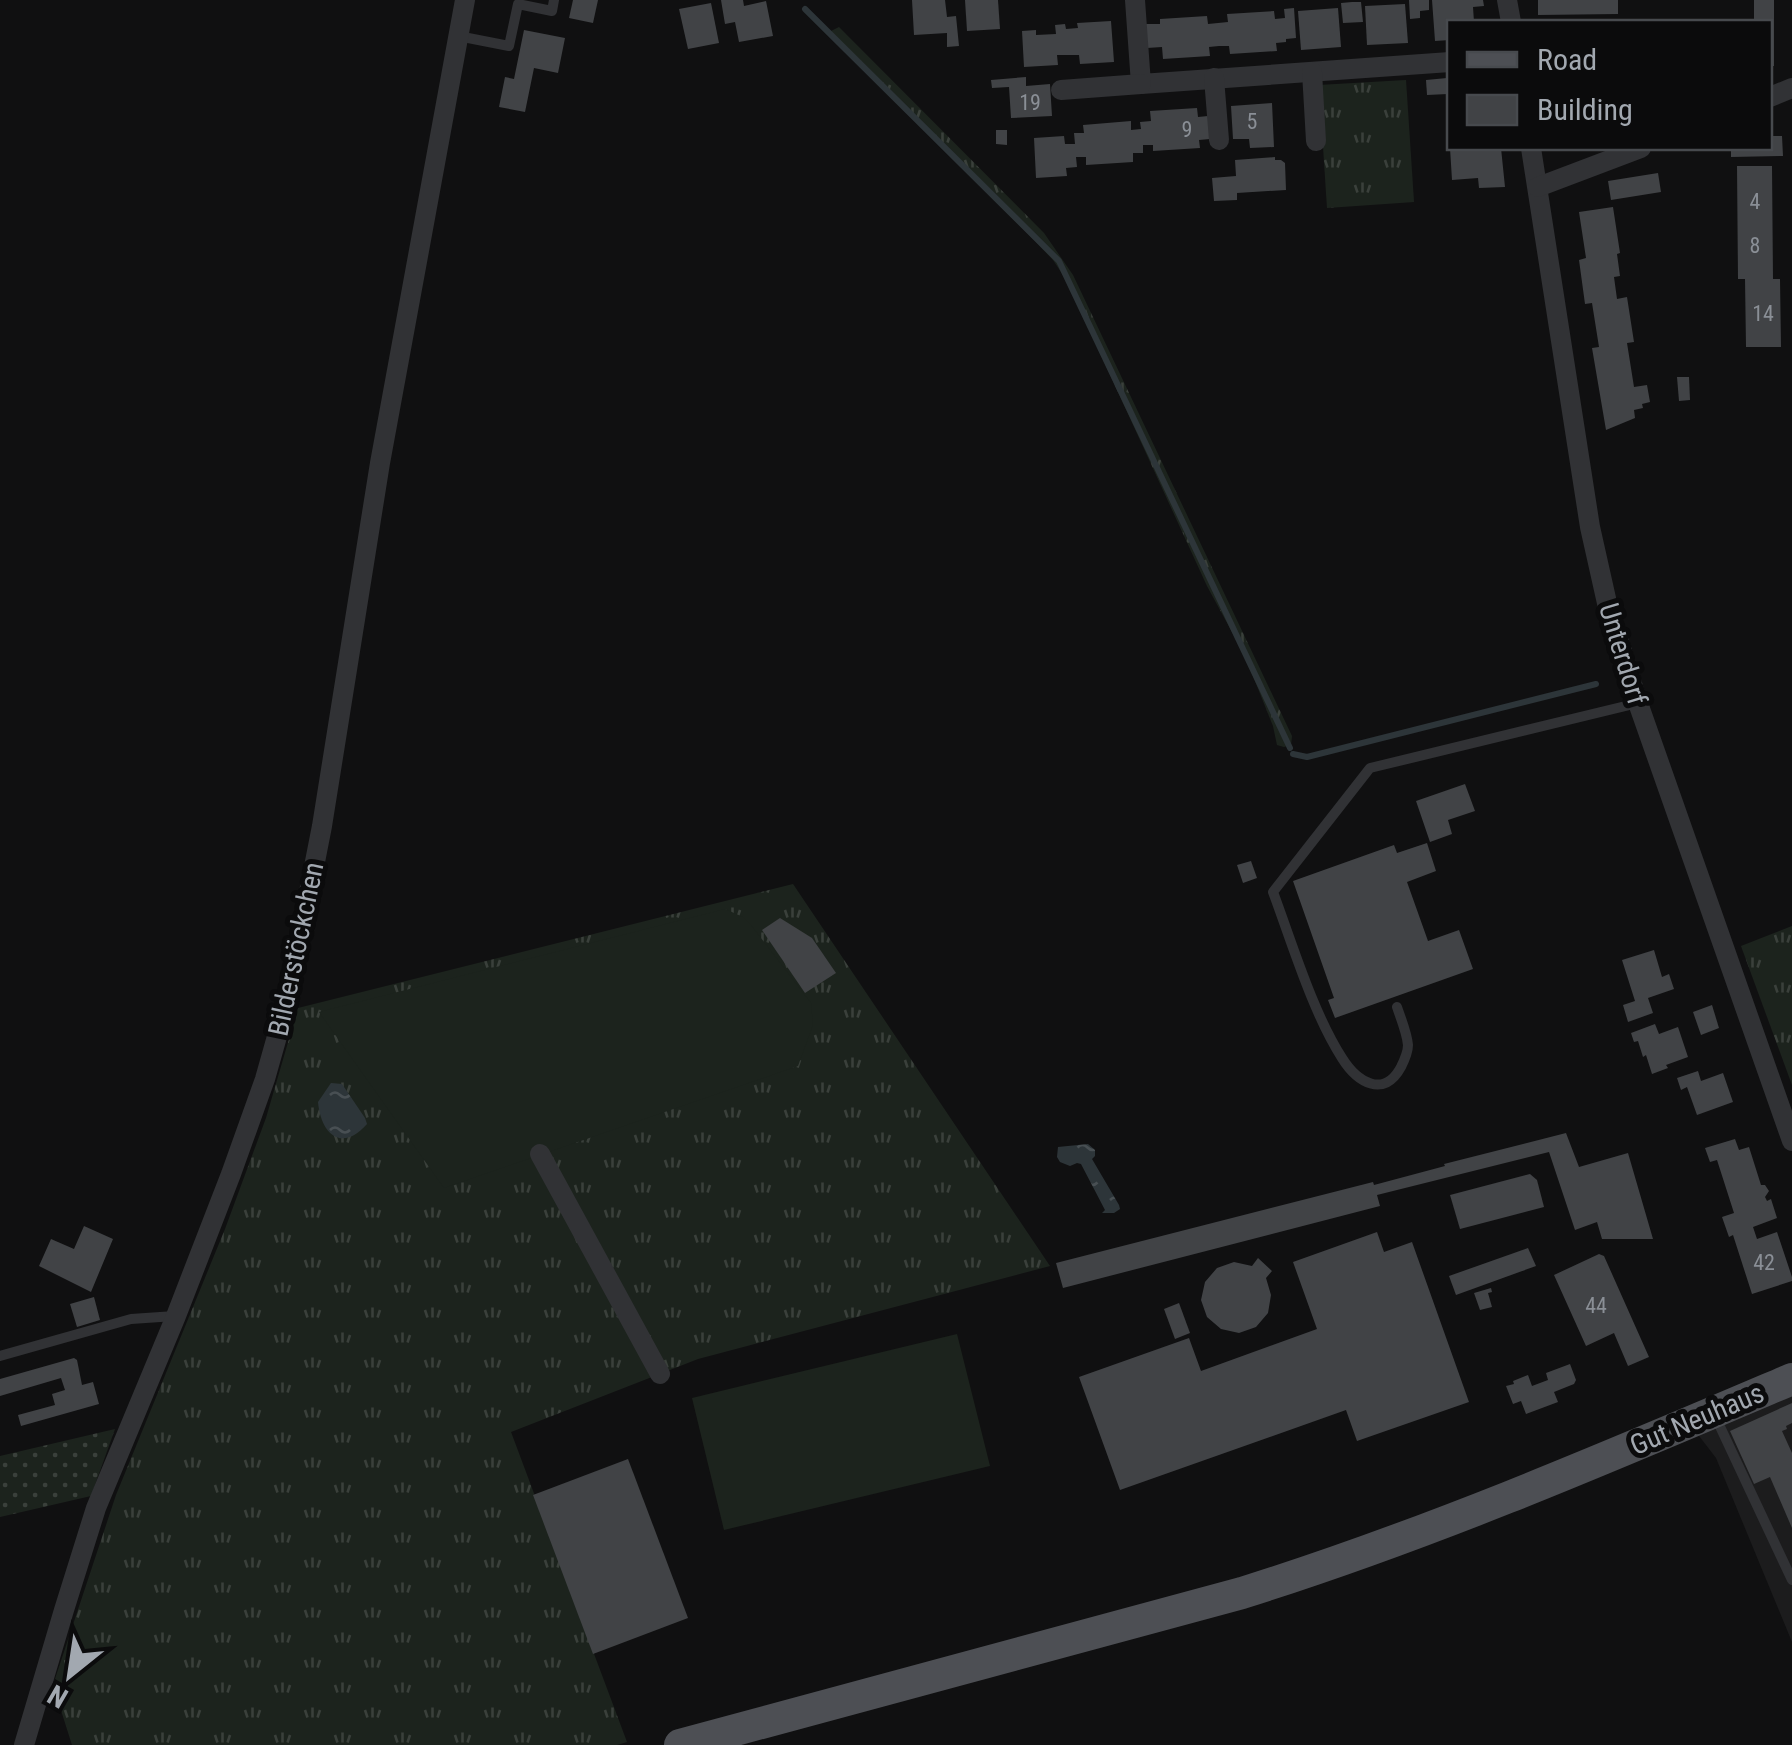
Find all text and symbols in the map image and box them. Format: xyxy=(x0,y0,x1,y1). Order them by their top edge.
legend xyxy=(1447,20,1772,150)
text: Road xyxy=(1537,42,1597,77)
house number: 19 xyxy=(1019,90,1041,115)
text: Building xyxy=(1537,92,1633,127)
house number: 5 xyxy=(1247,109,1257,134)
house number: 9 xyxy=(1182,117,1192,142)
house number: 4 xyxy=(1750,189,1761,214)
house number: 8 xyxy=(1750,233,1760,258)
house number: 14 xyxy=(1752,301,1774,326)
street label: Unterdorf xyxy=(1592,599,1654,709)
street label: Bilderstöckchen xyxy=(261,859,331,1039)
house number: 42 xyxy=(1753,1250,1775,1275)
house number: 44 xyxy=(1585,1293,1607,1318)
street label: Gut Neuhaus xyxy=(1625,1376,1769,1462)
north arrow xyxy=(20,1625,120,1725)
text: N xyxy=(42,1678,73,1715)

